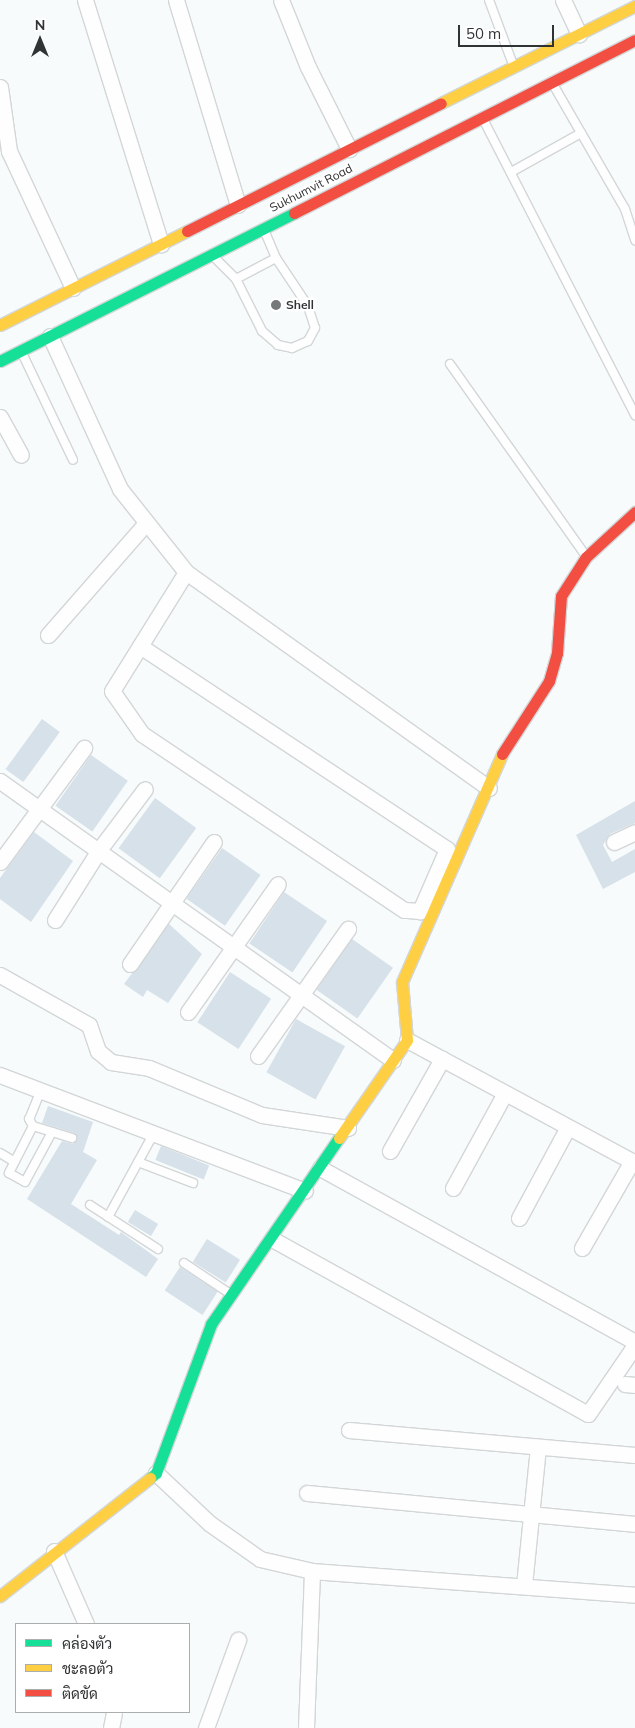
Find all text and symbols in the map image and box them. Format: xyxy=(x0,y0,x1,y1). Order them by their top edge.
north arrow xyxy=(15,15,65,65)
scale bar xyxy=(460,15,556,47)
text: N xyxy=(35,16,45,34)
text: 50 m xyxy=(466,24,501,43)
street label: Sukhumvit Road xyxy=(267,161,355,215)
place label: Shell xyxy=(286,298,314,312)
marker: Shell xyxy=(270,299,282,311)
legend xyxy=(15,1623,190,1713)
text: คล่องตัว xyxy=(62,1634,112,1653)
text: ชะลอตัว xyxy=(62,1659,113,1678)
text: ติดขัด xyxy=(62,1684,98,1703)

